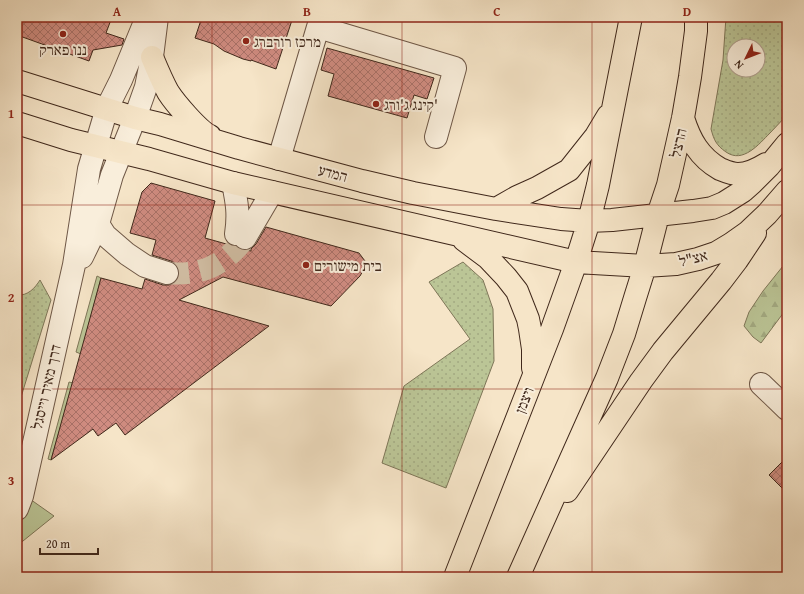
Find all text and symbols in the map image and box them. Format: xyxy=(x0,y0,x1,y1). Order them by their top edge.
text: A xyxy=(113,2,122,21)
text: B xyxy=(303,2,311,21)
text: C xyxy=(493,2,501,21)
text: D xyxy=(683,2,691,21)
marker: ננו פארק xyxy=(58,29,68,39)
place label: מרכז רורברג xyxy=(254,31,321,52)
marker: מרכז רורברג xyxy=(241,36,251,46)
north arrow xyxy=(726,38,766,78)
place label: ננו פארק xyxy=(39,39,87,60)
text: N xyxy=(730,56,747,73)
place label: קינג ג'ורג' xyxy=(384,94,438,115)
marker: קינג ג'ורג' xyxy=(371,99,381,109)
text: 1 xyxy=(8,104,14,123)
street label: הרצל xyxy=(664,126,692,160)
street label: המדע xyxy=(316,159,350,187)
street label: אצ"ל xyxy=(676,244,710,272)
place label: בית מישורים xyxy=(314,255,382,276)
marker: בית מישורים xyxy=(301,260,311,270)
text: 2 xyxy=(8,288,15,307)
street label: דרך מאיר וייסגל xyxy=(26,342,66,432)
street label: ויצמן xyxy=(509,384,539,416)
text: 3 xyxy=(8,471,14,490)
scale bar xyxy=(40,530,98,556)
text: 20 m xyxy=(46,535,70,552)

